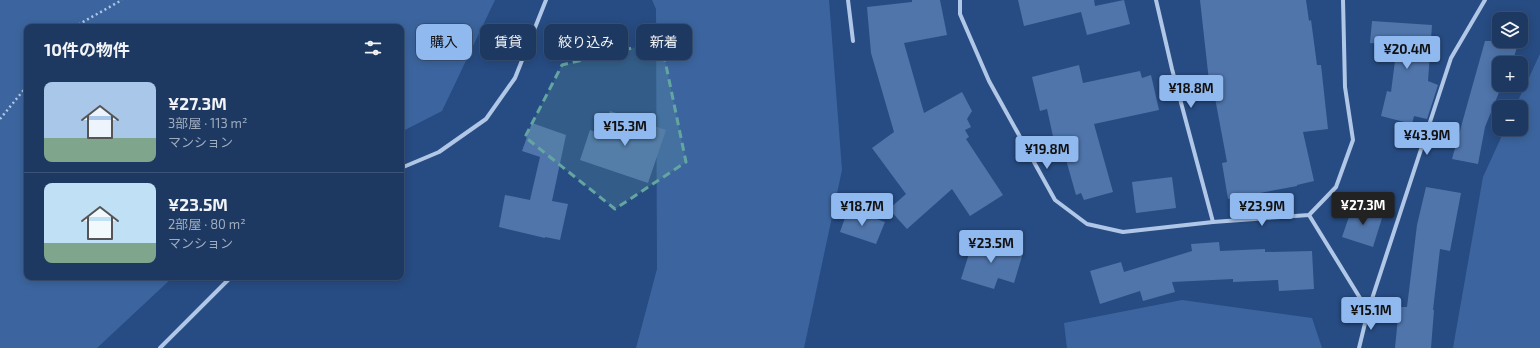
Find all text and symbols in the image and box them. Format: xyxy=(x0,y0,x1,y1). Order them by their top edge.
map controls xyxy=(1492,12,1528,136)
button: layers xyxy=(1492,12,1528,48)
chip: 購入 xyxy=(416,24,472,60)
chip: 賃貸 xyxy=(480,24,536,60)
chip: 絞り込み xyxy=(544,24,628,60)
chip: 新着 xyxy=(636,24,692,60)
pin: ¥20.4M xyxy=(1374,36,1440,70)
icon: filters xyxy=(362,37,384,59)
text: 10件の物件 xyxy=(44,39,130,59)
text: ¥20.4M xyxy=(1383,41,1431,57)
button: + xyxy=(1492,56,1528,92)
pin: ¥18.8M xyxy=(1158,75,1224,109)
text: ¥18.8M xyxy=(1168,80,1214,96)
text: ¥27.3M xyxy=(168,93,227,113)
icon: home xyxy=(76,98,124,146)
button: − xyxy=(1492,100,1528,136)
pin: ¥15.3M xyxy=(592,113,658,147)
text: 3部屋 · 113 m² xyxy=(168,115,247,131)
text: ¥15.3M xyxy=(603,118,647,134)
pin: ¥43.9M xyxy=(1394,122,1460,156)
text: ¥43.9M xyxy=(1403,127,1451,143)
text: マンション xyxy=(168,134,233,150)
pin: ¥19.8M xyxy=(1014,136,1080,170)
text: ¥19.8M xyxy=(1024,141,1070,157)
pin: ¥27.3M xyxy=(1330,192,1396,226)
pin: ¥18.7M xyxy=(829,193,895,227)
pin: ¥23.9M xyxy=(1229,193,1295,227)
text: ¥23.5M xyxy=(168,194,228,214)
text: ¥27.3M xyxy=(1341,197,1385,213)
text: ¥18.7M xyxy=(840,198,884,214)
text: ¥23.9M xyxy=(1239,198,1285,214)
icon: home xyxy=(76,199,124,247)
text: 2部屋 · 80 m² xyxy=(168,216,246,232)
pin: ¥23.5M xyxy=(958,230,1024,264)
text: マンション xyxy=(168,235,233,251)
text: ¥23.5M xyxy=(968,235,1014,251)
pin: ¥15.1M xyxy=(1338,297,1404,331)
text: ¥15.1M xyxy=(1350,302,1392,318)

